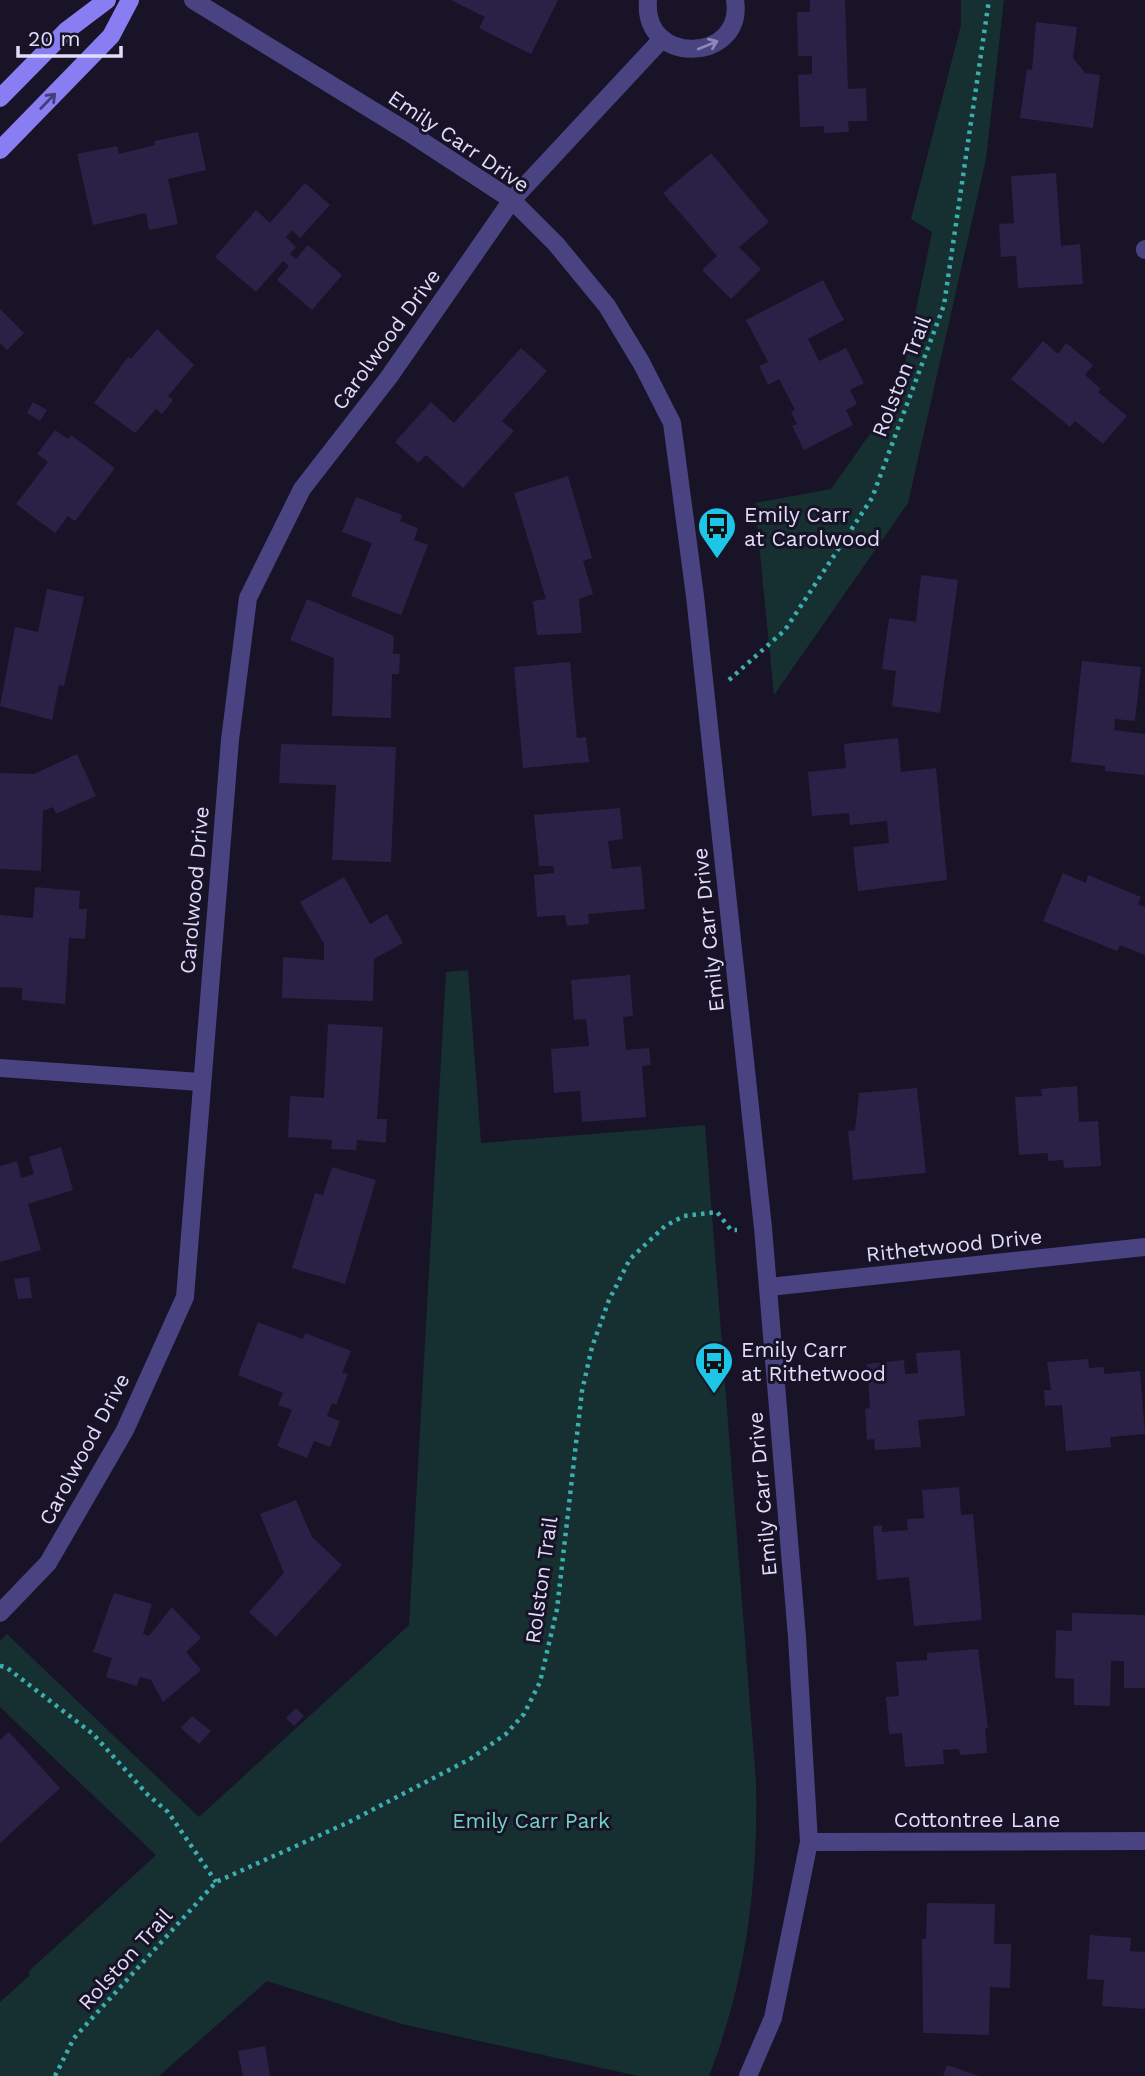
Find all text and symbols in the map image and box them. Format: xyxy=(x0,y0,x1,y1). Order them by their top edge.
scale bar xyxy=(18,14,121,58)
text: 20 m xyxy=(28,26,80,51)
one-way arrow xyxy=(697,38,718,51)
street label: Emily Carr Drive xyxy=(384,85,534,197)
one-way arrow xyxy=(39,93,56,110)
street label: Carolwood Drive xyxy=(326,264,446,414)
street label: Rolston Trail xyxy=(866,311,936,440)
place label: Emily Carr at Carolwood xyxy=(744,502,880,551)
bus stop icon: Emily Carr at Carolwood xyxy=(696,505,738,560)
street label: Carolwood Drive xyxy=(174,805,214,975)
street label: Emily Carr Drive xyxy=(687,847,729,1013)
street label: Rithetwood Drive xyxy=(865,1223,1043,1267)
place label: Emily Carr at Rithetwood xyxy=(741,1337,886,1386)
bus stop icon: Emily Carr at Rithetwood xyxy=(693,1340,735,1395)
street label: Carolwood Drive xyxy=(33,1369,135,1529)
street label: Emily Carr Drive xyxy=(742,1411,782,1577)
street label: Rolston Trail xyxy=(520,1514,562,1645)
street label: Cottontree Lane xyxy=(894,1807,1060,1832)
park label: Emily Carr Park xyxy=(452,1808,610,1833)
street label: Rolston Trail xyxy=(73,1903,178,2015)

